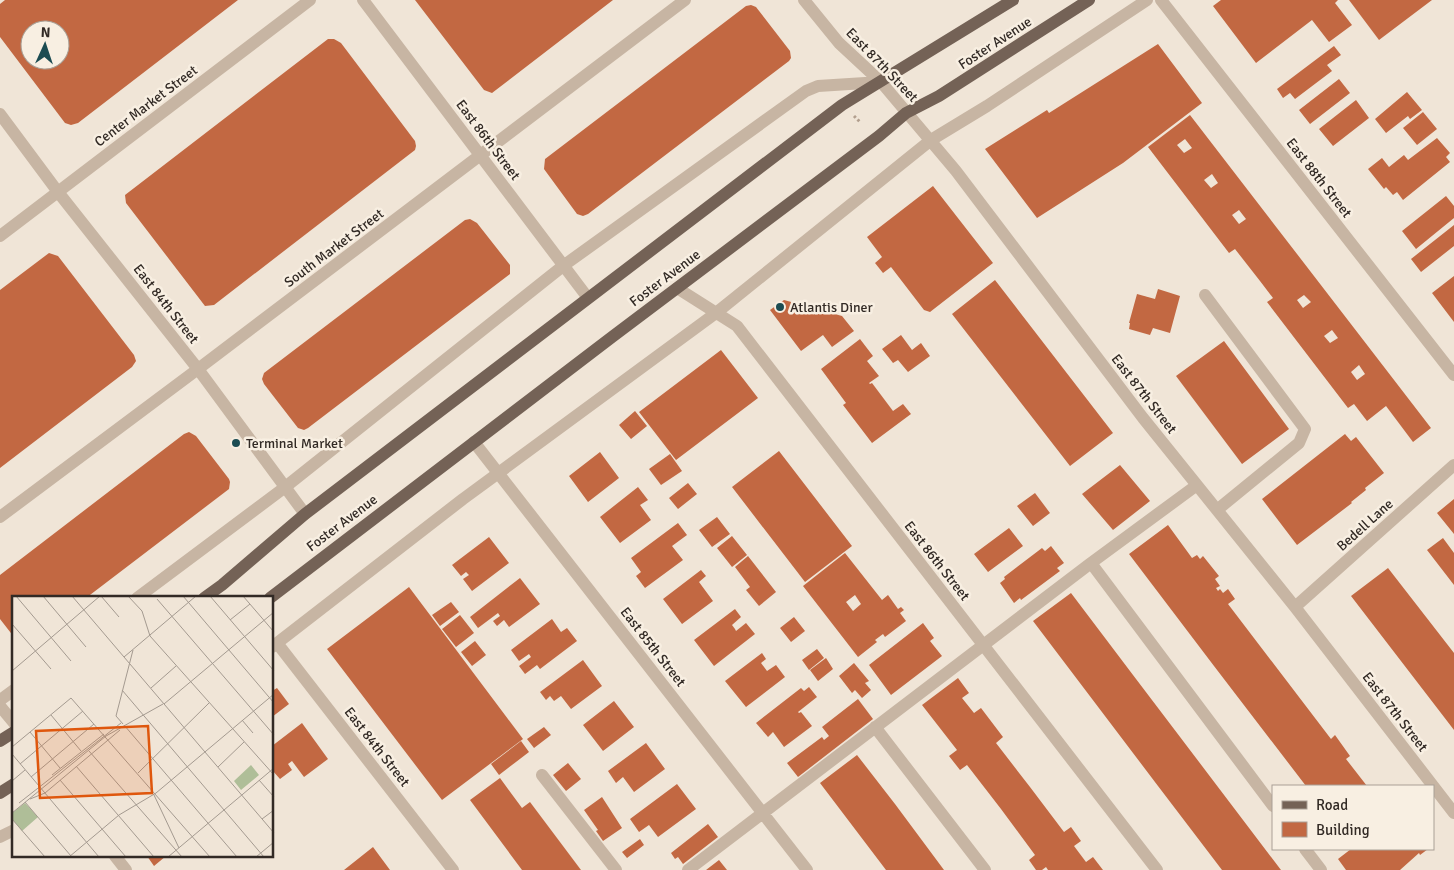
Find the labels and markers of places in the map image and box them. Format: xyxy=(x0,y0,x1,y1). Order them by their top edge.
place label: Atlantis Diner xyxy=(790,299,874,316)
marker: Atlantis Diner xyxy=(774,301,786,313)
place label: Terminal Market xyxy=(246,435,343,452)
marker: Terminal Market xyxy=(230,437,242,449)

